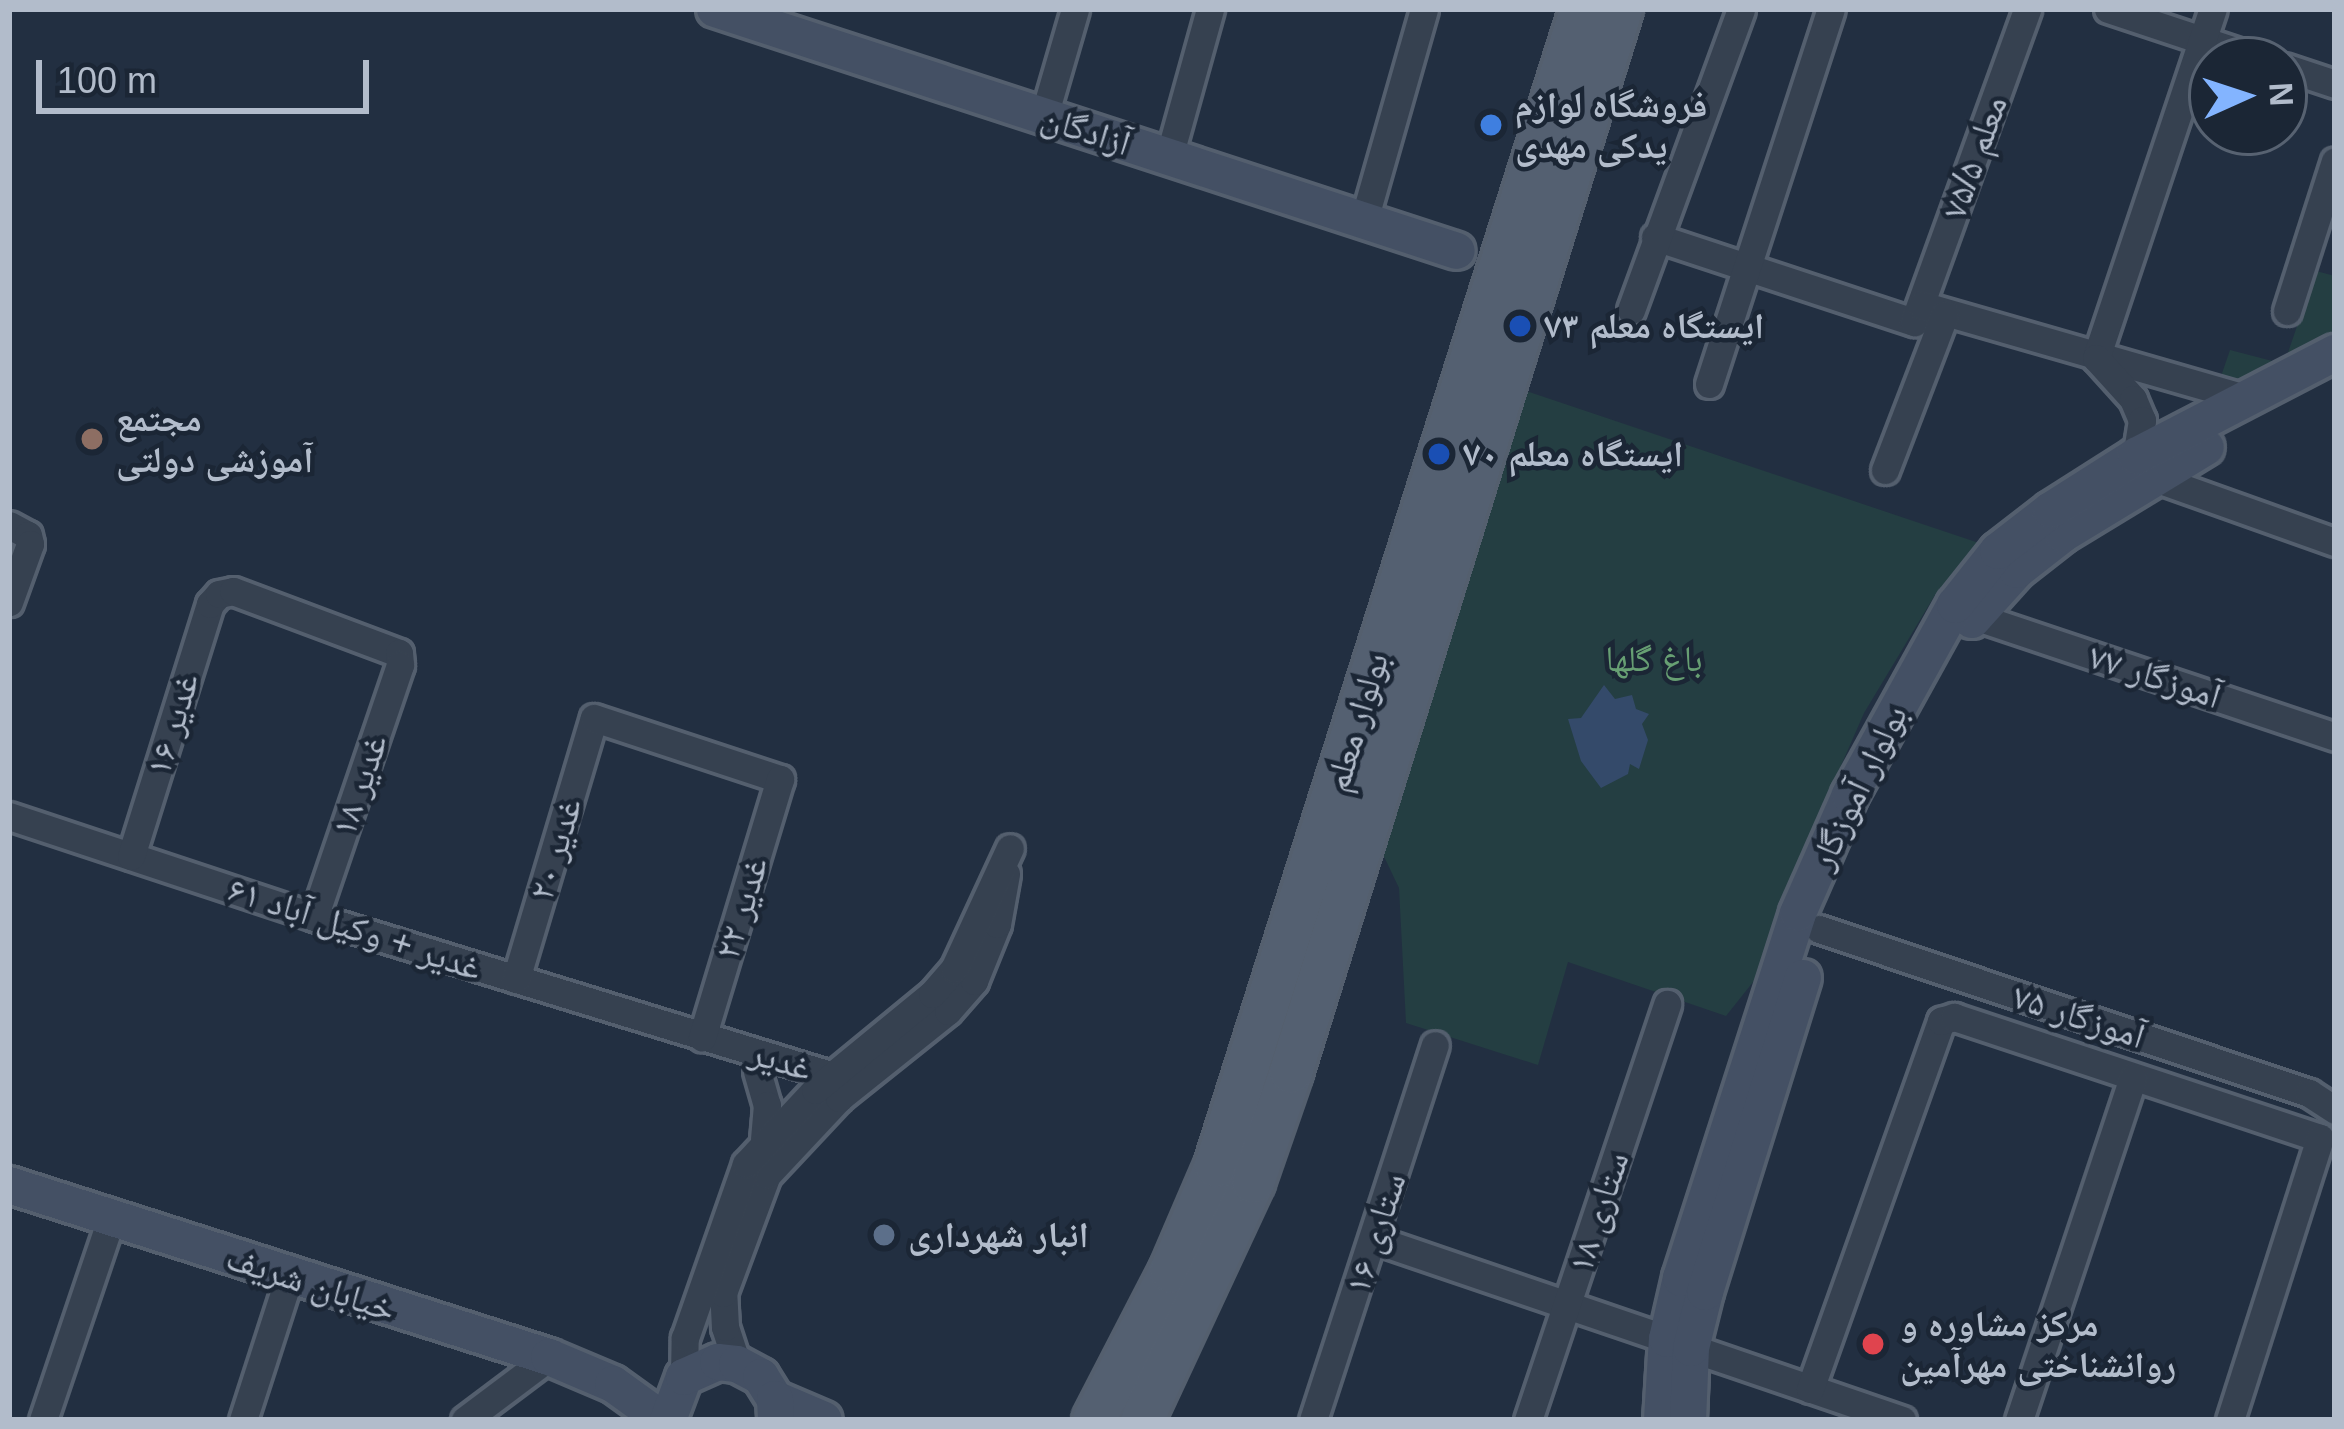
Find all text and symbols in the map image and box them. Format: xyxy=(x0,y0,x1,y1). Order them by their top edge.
scale bar xyxy=(42,36,375,110)
north arrow xyxy=(2188,36,2308,156)
text: 100 m xyxy=(57,60,157,101)
text: N xyxy=(2262,81,2301,107)
place label: فروشگاه لوازم یدکی مهدی xyxy=(1515,82,1707,167)
street label: معلم ۷۵/۵ xyxy=(1932,90,2016,224)
street label: آزادگان xyxy=(1036,95,1136,165)
marker: فروشگاه لوازم یدکی مهدی xyxy=(1478,112,1504,138)
place label: ایستگاه معلم ۷۳ xyxy=(1544,304,1764,348)
marker: ایستگاه معلم ۷۳ xyxy=(1507,313,1533,339)
place label: مجتمع آموزشی دولتی xyxy=(116,396,314,481)
marker: مجتمع آموزشی دولتی xyxy=(79,426,105,452)
place label: ایستگاه معلم ۷۰ xyxy=(1463,432,1683,476)
marker: ایستگاه معلم ۷۰ xyxy=(1426,441,1452,467)
street label: ۷۷ آموزگار xyxy=(2084,634,2226,718)
park label: باغ گلها xyxy=(1605,637,1703,681)
street label: بولوار معلم xyxy=(1314,647,1398,797)
street label: غدیر ۱۶ xyxy=(136,668,208,780)
street label: بولوار آموزگار xyxy=(1800,698,1916,876)
street label: غدیر ۱۸ xyxy=(322,729,396,841)
street label: غدیر ۲۰ xyxy=(519,793,591,905)
street label: غدیر ۲۲ xyxy=(705,852,777,964)
street label: غدیر + وکیل آباد ۶۱ xyxy=(223,867,487,989)
street label: آموزگار ۷۵ xyxy=(2008,974,2150,1058)
street label: غدیر xyxy=(745,1030,817,1090)
street label: ستاری ۱۸ xyxy=(1558,1146,1638,1278)
street label: ستاری ۱۶ xyxy=(1335,1167,1415,1299)
place label: انبار شهرداری xyxy=(908,1213,1089,1257)
marker: انبار شهرداری xyxy=(871,1222,897,1248)
street label: خیابان شریف xyxy=(221,1235,401,1331)
place label: مرکز مشاوره و روانشناختی مهرآمین xyxy=(1900,1301,2176,1386)
marker: مرکز مشاوره و روانشناختی مهرآمین xyxy=(1857,1328,1889,1360)

